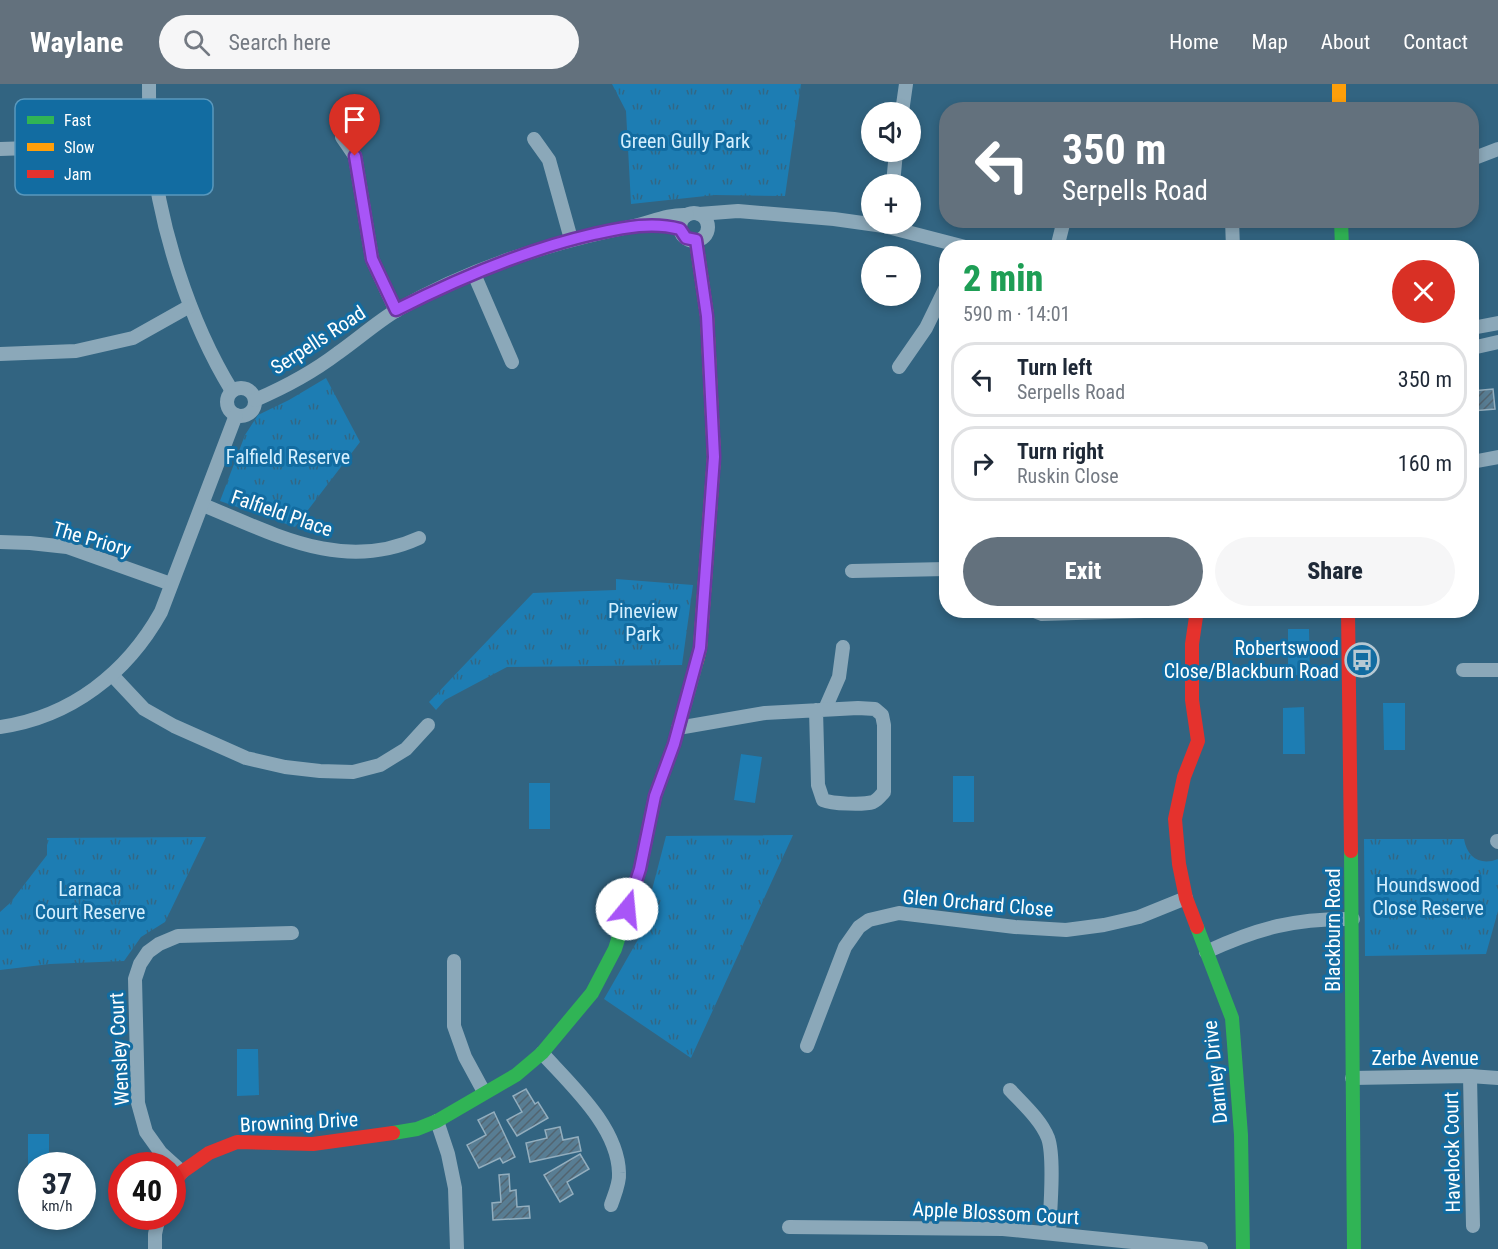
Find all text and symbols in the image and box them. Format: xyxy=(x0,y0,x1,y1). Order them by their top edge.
search box xyxy=(159,15,579,69)
text: Waylane xyxy=(30,26,123,59)
icon: search xyxy=(180,26,213,59)
text: Search here xyxy=(228,30,331,55)
text: Home xyxy=(1169,30,1219,54)
text: Map xyxy=(1252,30,1288,54)
text: About xyxy=(1321,30,1370,54)
text: Contact xyxy=(1403,30,1468,54)
pin xyxy=(329,94,380,156)
legend xyxy=(15,99,213,195)
map controls xyxy=(861,102,921,306)
button: sound xyxy=(861,102,921,162)
icon: arrive xyxy=(338,103,371,136)
text: Fast xyxy=(64,111,91,130)
text: 350 m xyxy=(1062,125,1167,174)
icon: left xyxy=(963,126,1041,204)
park label: Green Gully Park xyxy=(620,129,750,153)
text: Slow xyxy=(64,138,94,157)
text: Jam xyxy=(64,165,91,184)
button: + xyxy=(861,174,921,234)
text: Serpells Road xyxy=(1062,175,1208,207)
button: − xyxy=(861,246,921,306)
text: 2 min xyxy=(963,258,1043,300)
button: close xyxy=(1392,260,1455,323)
street label: Serpells Road xyxy=(266,300,370,380)
text: 590 m · 14:01 xyxy=(963,302,1070,326)
text: Turn left xyxy=(1017,355,1092,380)
icon: left xyxy=(966,363,999,396)
text: 350 m xyxy=(1398,367,1452,392)
text: Serpells Road xyxy=(1017,380,1125,404)
text: Turn right xyxy=(1017,439,1104,464)
park label: Falfield Reserve xyxy=(226,445,350,469)
icon: right xyxy=(966,447,999,480)
text: 160 m xyxy=(1398,451,1452,476)
text: Ruskin Close xyxy=(1017,464,1119,488)
street label: Falfield Place xyxy=(228,484,336,542)
street label: The Priory xyxy=(50,516,134,562)
button: Exit xyxy=(963,537,1203,606)
button: Share xyxy=(1215,537,1455,606)
park label: Pineview Park xyxy=(608,599,678,646)
place label: Robertswood Close/Blackburn Road xyxy=(1164,636,1339,683)
bus stop icon: Robertswood Close/Blackburn Road xyxy=(1344,642,1380,678)
street label: Blackburn Road xyxy=(1321,868,1345,992)
park label: Houndswood Close Reserve xyxy=(1372,873,1484,920)
park label: Larnaca Court Reserve xyxy=(35,877,145,924)
position arrow xyxy=(595,877,659,941)
street label: Glen Orchard Close xyxy=(902,884,1054,922)
street label: Wensley Court xyxy=(104,992,134,1106)
street label: Darnley Drive xyxy=(1198,1019,1232,1125)
street label: Zerbe Avenue xyxy=(1371,1046,1479,1070)
street label: Havelock Court xyxy=(1439,1091,1465,1213)
street label: Browning Drive xyxy=(239,1107,359,1137)
speed limit sign: 40 xyxy=(108,1152,186,1230)
text: 37 xyxy=(42,1166,72,1201)
text: km/h xyxy=(42,1197,72,1215)
street label: Apple Blossom Court xyxy=(912,1197,1080,1229)

